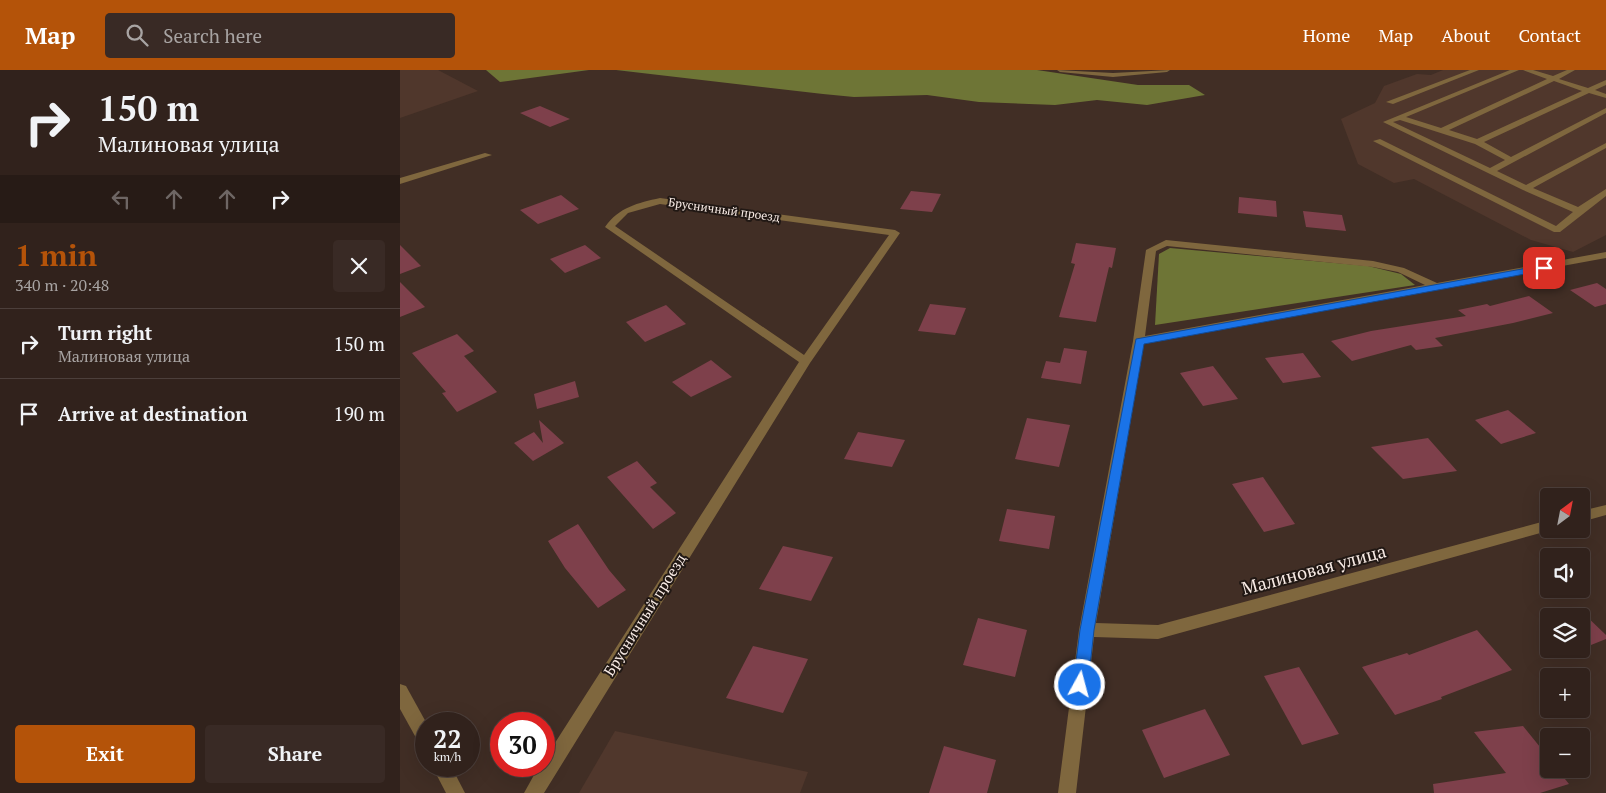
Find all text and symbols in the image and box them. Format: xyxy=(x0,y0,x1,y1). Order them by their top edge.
search box xyxy=(105,13,455,58)
text: Map xyxy=(25,19,75,51)
icon: search xyxy=(123,21,151,49)
text: Search here xyxy=(163,23,262,48)
text: Home xyxy=(1303,23,1350,47)
text: Map xyxy=(1378,23,1413,47)
text: About xyxy=(1441,23,1490,47)
text: Contact xyxy=(1518,23,1581,47)
text: 150 m xyxy=(98,85,199,131)
icon: right xyxy=(15,90,80,155)
text: Малиновая улица xyxy=(98,129,280,158)
icon: left xyxy=(107,185,135,213)
icon: ahead xyxy=(160,185,188,213)
icon: ahead xyxy=(213,185,241,213)
icon: right xyxy=(266,185,294,213)
street label: Брусничный проезд xyxy=(667,194,781,225)
text: 1 min xyxy=(15,235,97,275)
button: close xyxy=(333,240,385,292)
pin xyxy=(1523,247,1565,289)
icon: arrive xyxy=(1530,254,1558,282)
text: 340 m · 20:48 xyxy=(15,274,109,296)
text: Turn right xyxy=(58,320,152,345)
icon: right xyxy=(15,330,43,358)
text: 150 m xyxy=(334,331,385,356)
text: Малиновая улица xyxy=(58,345,190,367)
icon: arrive xyxy=(15,400,43,428)
text: Arrive at destination xyxy=(58,401,247,426)
text: 190 m xyxy=(334,401,385,426)
north arrow xyxy=(1540,488,1590,538)
map controls xyxy=(1540,488,1590,778)
street label: Малиновая улица xyxy=(1239,538,1389,600)
button: sound xyxy=(1540,548,1590,598)
street label: Брусничный проезд xyxy=(598,549,690,679)
button: layers xyxy=(1540,608,1590,658)
position arrow xyxy=(1053,658,1105,710)
button: + xyxy=(1540,668,1590,718)
speed limit sign: 30 xyxy=(490,712,555,777)
text: 22 xyxy=(433,722,462,755)
button: Exit xyxy=(15,725,195,783)
button: Share xyxy=(205,725,385,783)
button: − xyxy=(1540,728,1590,778)
text: km/h xyxy=(434,749,461,764)

